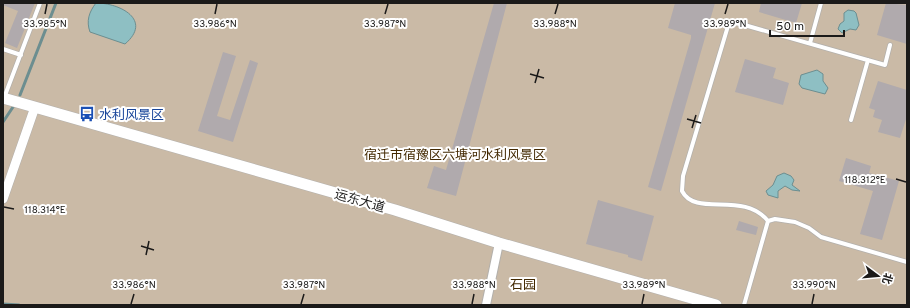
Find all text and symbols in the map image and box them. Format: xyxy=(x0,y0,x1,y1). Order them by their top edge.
scale bar xyxy=(770,12,844,38)
text: 33.985°N xyxy=(23,18,67,31)
text: 33.986°N xyxy=(193,18,237,31)
text: 33.987°N xyxy=(364,18,406,31)
text: 33.988°N xyxy=(533,18,577,31)
text: 33.989°N xyxy=(703,18,747,31)
text: 50 m xyxy=(776,19,804,35)
bus stop icon: 水利风景区 xyxy=(78,105,96,123)
place label: 水利风景区 xyxy=(99,108,164,124)
park label: 宿迁市宿豫区六塘河水利风景区 xyxy=(364,147,546,164)
text: 118.312°E xyxy=(844,174,886,187)
street label: 运东大道 xyxy=(332,187,387,217)
text: 118.314°E xyxy=(24,204,66,217)
north arrow xyxy=(858,256,898,296)
text: 北 xyxy=(878,271,895,286)
park label: 石园 xyxy=(510,278,536,294)
text: 33.986°N xyxy=(112,279,156,292)
text: 33.987°N xyxy=(283,279,325,292)
text: 33.988°N xyxy=(452,279,496,292)
text: 33.989°N xyxy=(622,279,666,292)
text: 33.990°N xyxy=(792,279,836,292)

